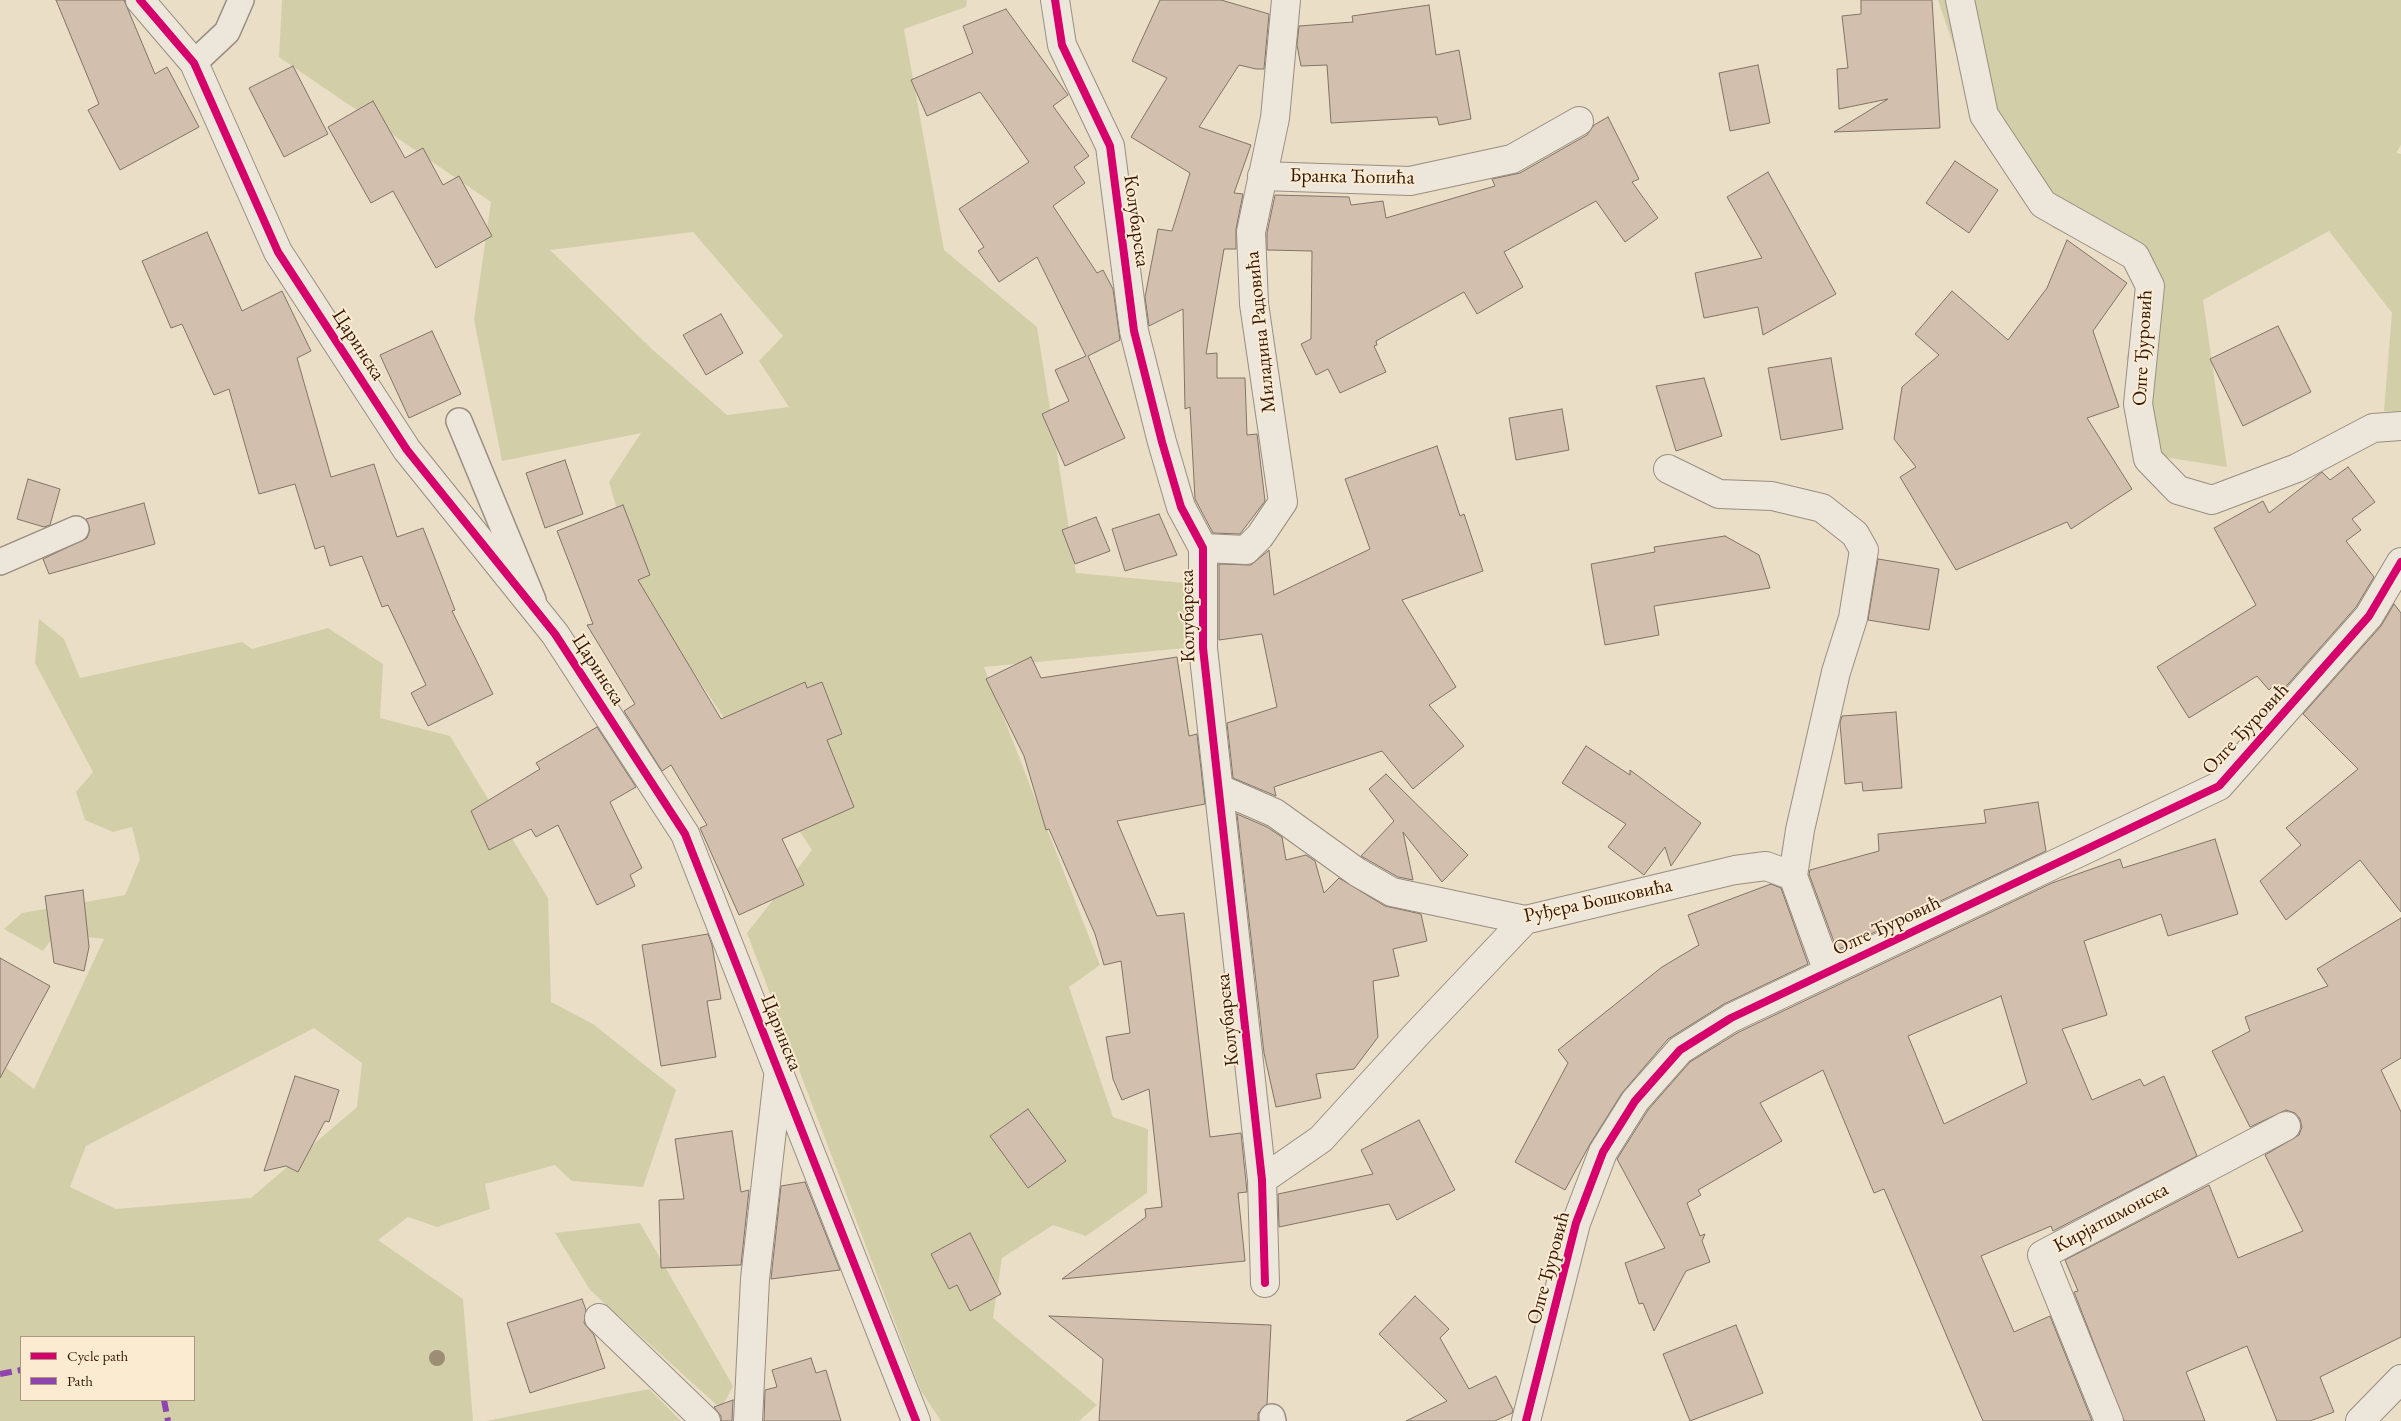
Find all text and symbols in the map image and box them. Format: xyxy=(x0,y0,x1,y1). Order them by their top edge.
street label: Бранка Ћопића xyxy=(1289,164,1415,190)
street label: Колубарска xyxy=(1118,173,1154,269)
street label: Миладина Радовића xyxy=(1241,250,1281,414)
street label: Олге Ђуровић xyxy=(2128,289,2158,407)
street label: Царинска xyxy=(326,305,390,385)
street label: Колубарска xyxy=(1175,569,1201,663)
street label: Царинска xyxy=(566,630,630,710)
street label: Олге Ђуровић xyxy=(2198,678,2294,780)
street label: Руђера Бошковића xyxy=(1522,874,1674,928)
street label: Олге Ђуровић xyxy=(1829,891,1945,961)
street label: Колубарска xyxy=(1211,972,1245,1068)
street label: Царинска xyxy=(755,991,807,1075)
street label: Кирјатшмонска xyxy=(2049,1178,2173,1258)
street label: Олге Ђуровић xyxy=(1522,1209,1576,1327)
legend xyxy=(20,1336,195,1401)
text: Cycle path xyxy=(67,1346,128,1365)
text: Path xyxy=(67,1371,93,1390)

